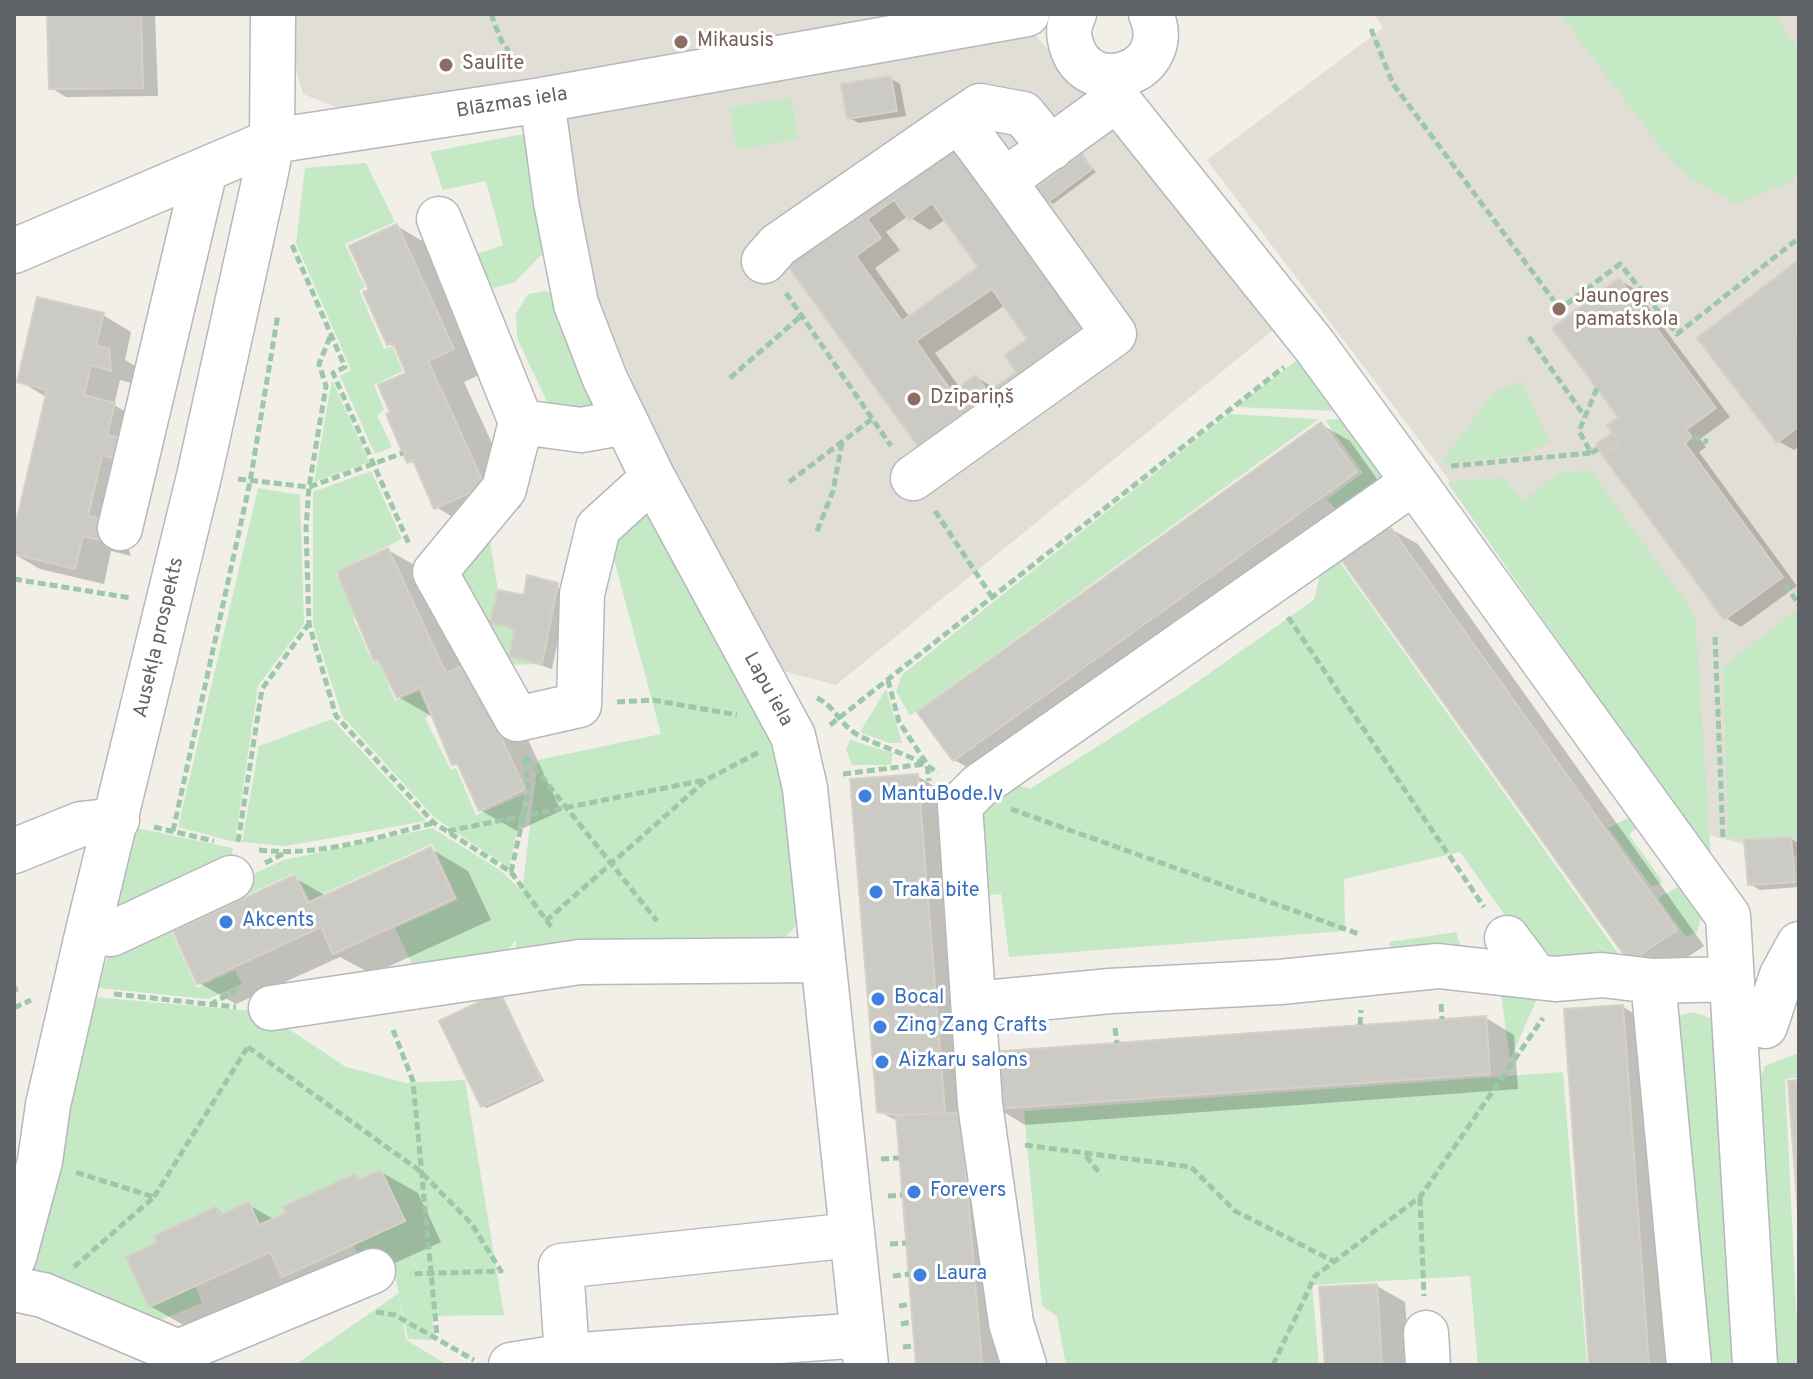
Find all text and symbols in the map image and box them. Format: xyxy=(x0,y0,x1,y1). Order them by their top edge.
place label: Mikausis xyxy=(697,30,774,54)
marker: Mikausis xyxy=(672,33,690,51)
place label: Saulīte xyxy=(462,53,524,77)
marker: Saulīte xyxy=(437,56,455,74)
street label: Blāzmas iela xyxy=(455,83,569,125)
place label: Jaunogres pamatskola xyxy=(1575,286,1678,333)
marker: Jaunogres pamatskola xyxy=(1550,300,1568,318)
place label: Dzīpariņš xyxy=(930,387,1014,411)
marker: Dzīpariņš xyxy=(905,390,923,408)
street label: Ausekļa prospekts xyxy=(130,555,190,721)
street label: Lapu iela xyxy=(737,649,797,731)
place label: MantuBode.lv xyxy=(881,784,1003,808)
marker: MantuBode.lv xyxy=(856,787,874,805)
place label: Trakā bite xyxy=(892,880,980,904)
marker: Trakā bite xyxy=(867,883,885,901)
place label: Akcents xyxy=(242,910,314,934)
marker: Akcents xyxy=(217,913,235,931)
place label: Bocal xyxy=(894,987,944,1011)
marker: Bocal xyxy=(869,990,887,1008)
place label: Zing Zang Crafts xyxy=(896,1015,1047,1039)
marker: Zing Zang Crafts xyxy=(871,1018,889,1036)
place label: Aizkaru salons xyxy=(898,1050,1028,1074)
marker: Aizkaru salons xyxy=(873,1053,891,1071)
place label: Forevers xyxy=(930,1180,1006,1204)
marker: Forevers xyxy=(905,1183,923,1201)
place label: Laura xyxy=(936,1263,987,1287)
marker: Laura xyxy=(911,1266,929,1284)

